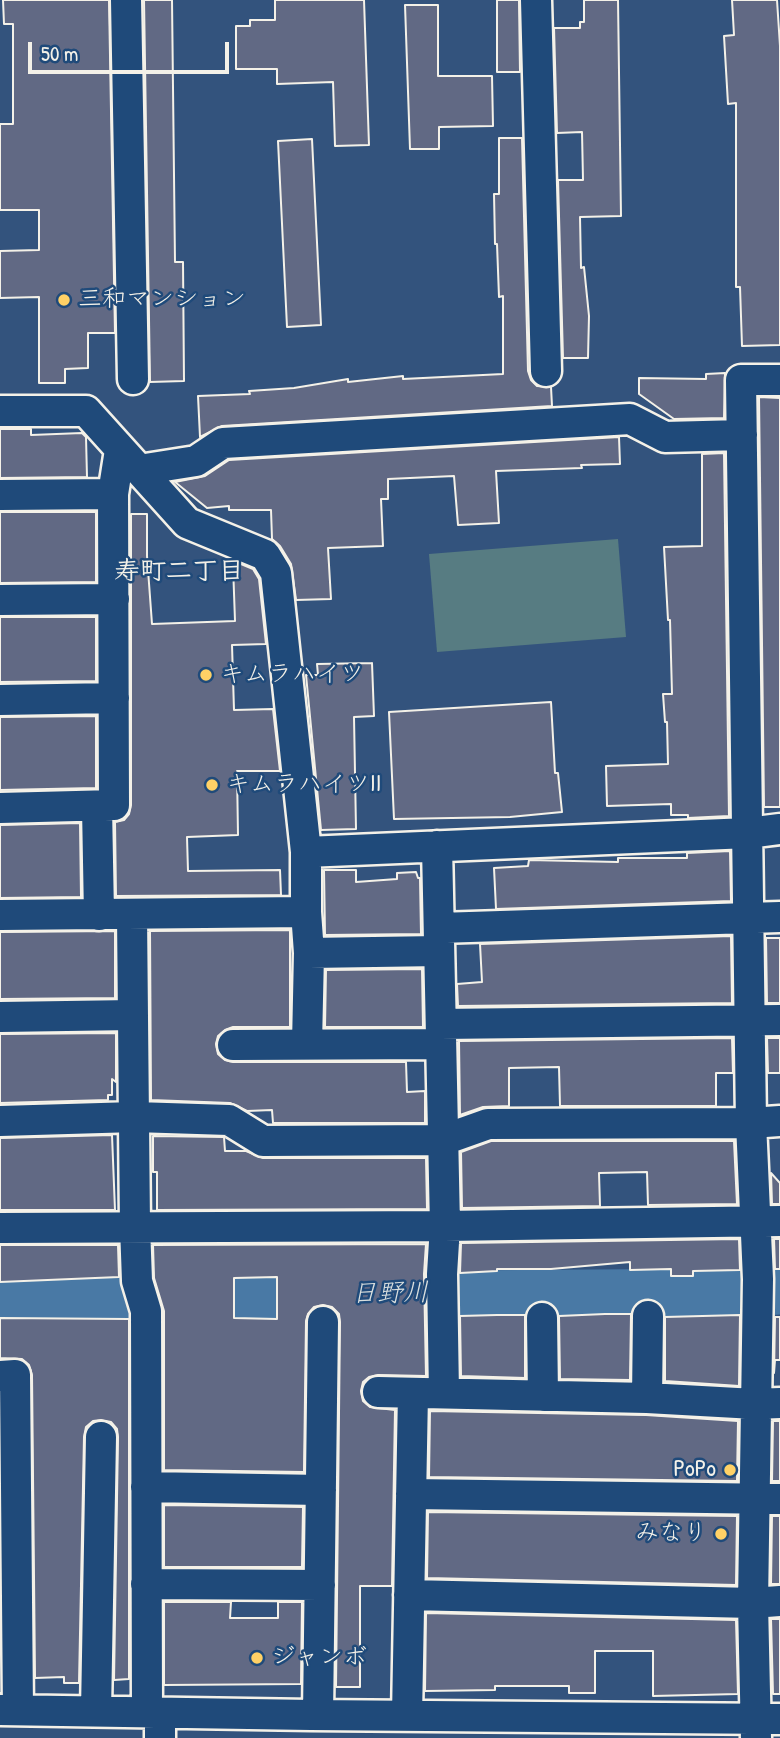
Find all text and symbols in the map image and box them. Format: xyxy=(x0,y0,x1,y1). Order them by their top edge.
scale bar xyxy=(32,28,233,72)
text: 50 m xyxy=(41,39,78,68)
place label: 三和マンション xyxy=(78,286,246,314)
marker: 三和マンション xyxy=(56,292,72,308)
district label: 寿町二丁目 xyxy=(114,556,244,588)
place label: キムラハイツ xyxy=(220,661,364,689)
marker: キムラハイツ xyxy=(198,667,214,683)
place label: キムラハイツII xyxy=(226,771,381,799)
marker: キムラハイツII xyxy=(204,777,220,793)
water label: 日野川 xyxy=(351,1278,429,1310)
place label: PoPo xyxy=(674,1456,716,1484)
marker: PoPo xyxy=(722,1462,738,1478)
place label: みなり xyxy=(635,1520,707,1548)
marker: みなり xyxy=(713,1526,729,1542)
place label: ジャンボ xyxy=(271,1644,367,1672)
marker: ジャンボ xyxy=(249,1650,265,1666)

